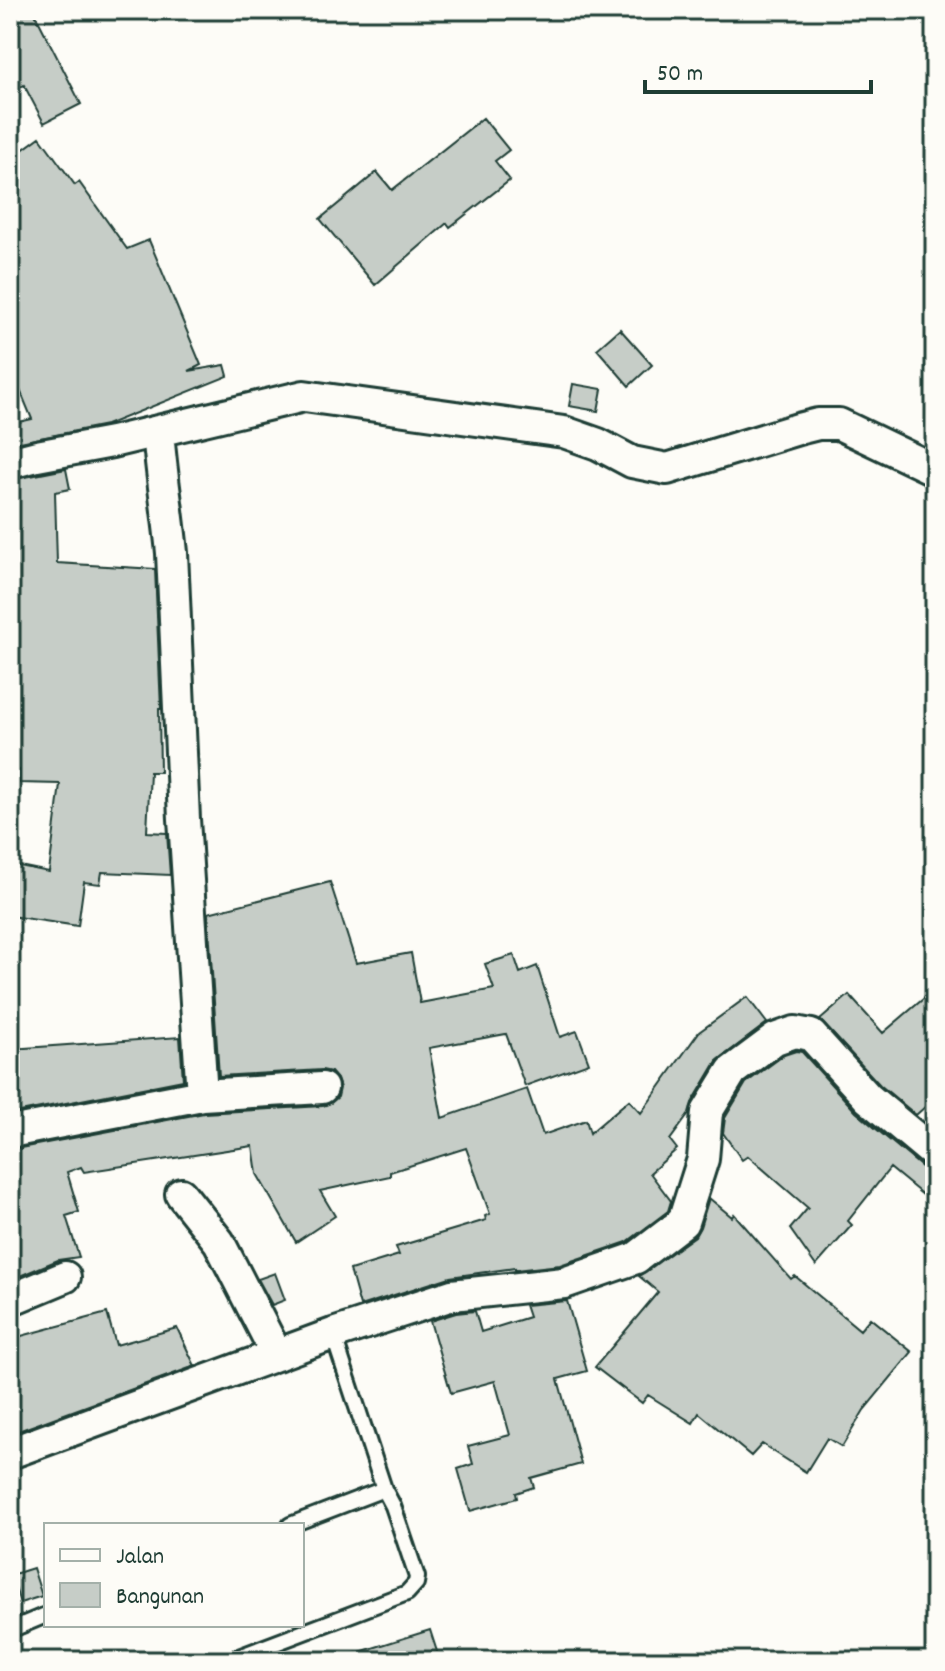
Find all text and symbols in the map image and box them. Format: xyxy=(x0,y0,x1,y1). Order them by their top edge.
scale bar xyxy=(645,44,871,94)
text: 50 m xyxy=(657,58,703,92)
legend xyxy=(44,1523,304,1627)
text: Jalan xyxy=(116,1541,164,1575)
text: Bangunan xyxy=(116,1581,204,1615)

